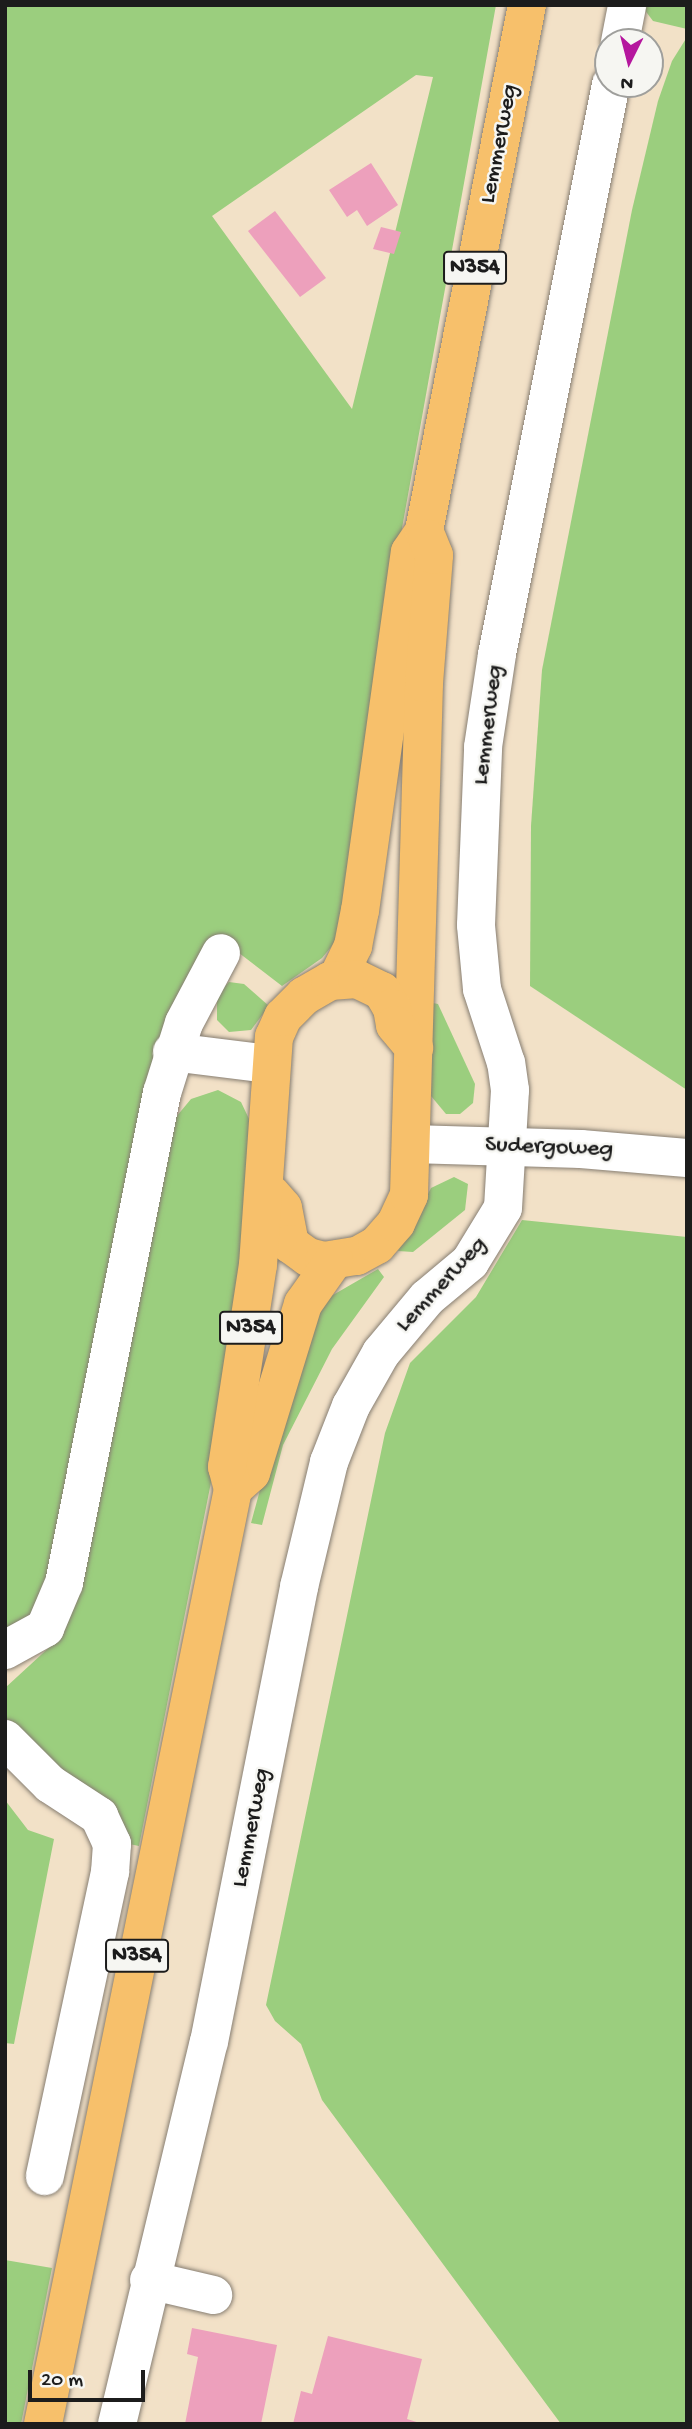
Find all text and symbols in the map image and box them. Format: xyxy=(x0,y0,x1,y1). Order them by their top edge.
north arrow xyxy=(594,28,664,98)
text: N xyxy=(620,70,634,94)
street label: Lemmerweg xyxy=(474,82,526,206)
road number: N354 xyxy=(442,248,508,288)
street label: Lemmerweg xyxy=(467,663,511,787)
street label: Sudergoweg xyxy=(484,1131,614,1165)
street label: Lemmerweg xyxy=(390,1231,494,1339)
road number: N354 xyxy=(218,1308,284,1348)
street label: Lemmerweg xyxy=(226,1766,278,1890)
road number: N354 xyxy=(104,1937,170,1976)
scale bar xyxy=(32,2356,149,2400)
text: 20 m xyxy=(41,2369,83,2394)

